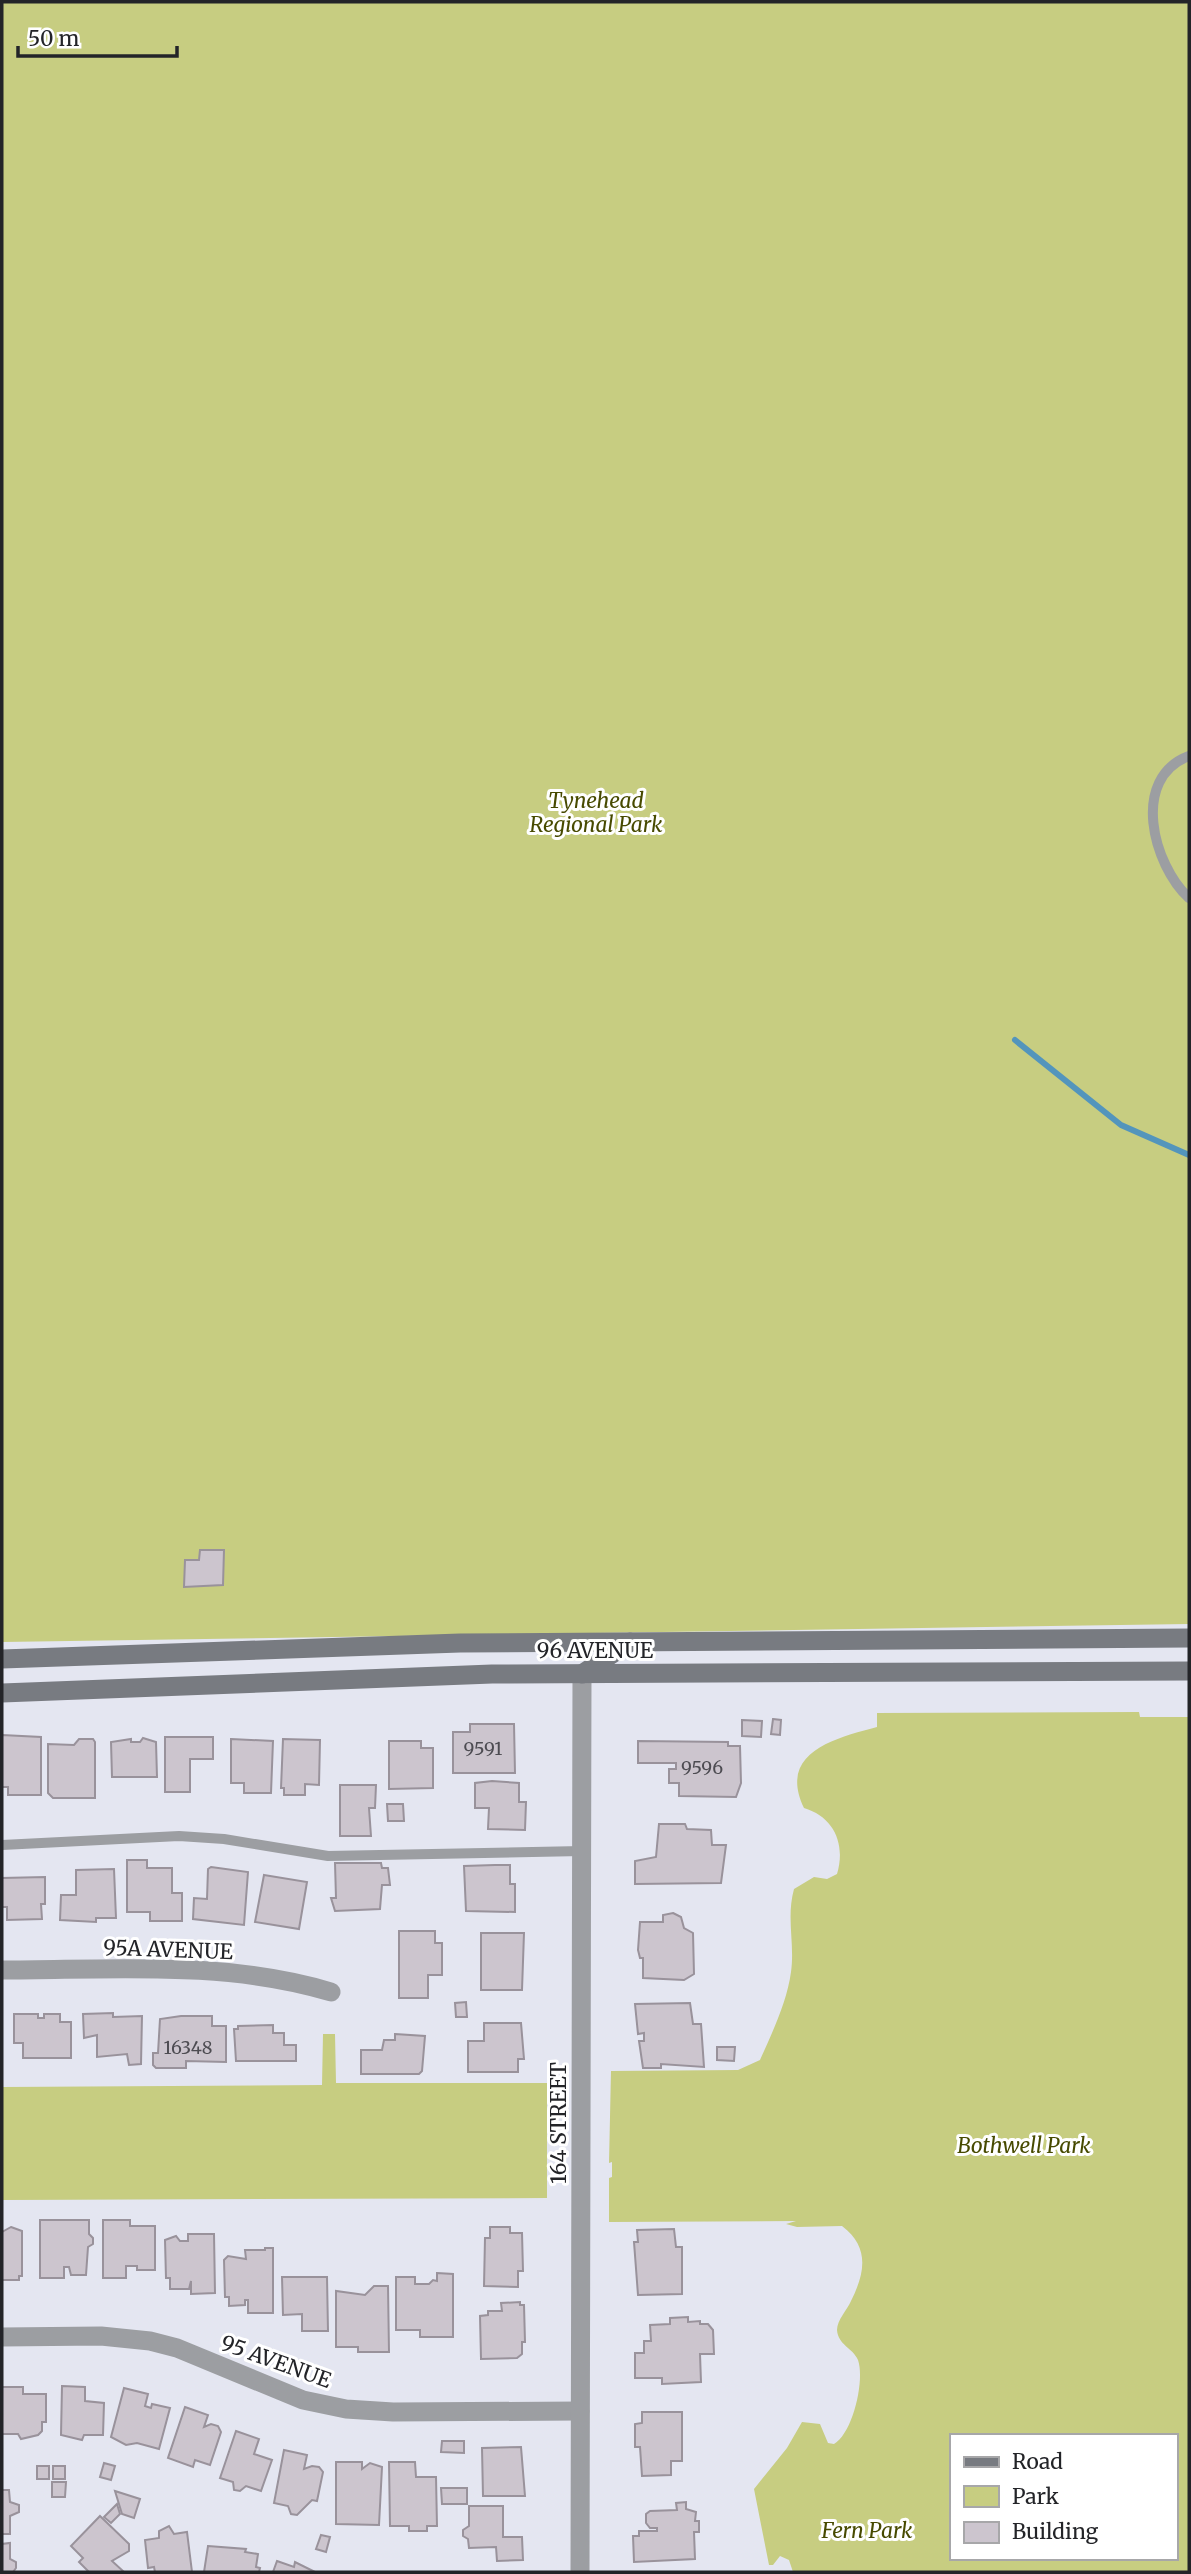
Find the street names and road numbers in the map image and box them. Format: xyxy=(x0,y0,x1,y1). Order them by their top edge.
street label: 96 AVENUE xyxy=(537,1637,654,1664)
street label: 95A AVENUE xyxy=(103,1934,234,1965)
street label: 164 STREET xyxy=(545,2062,572,2184)
street label: 95 AVENUE xyxy=(217,2329,336,2394)

